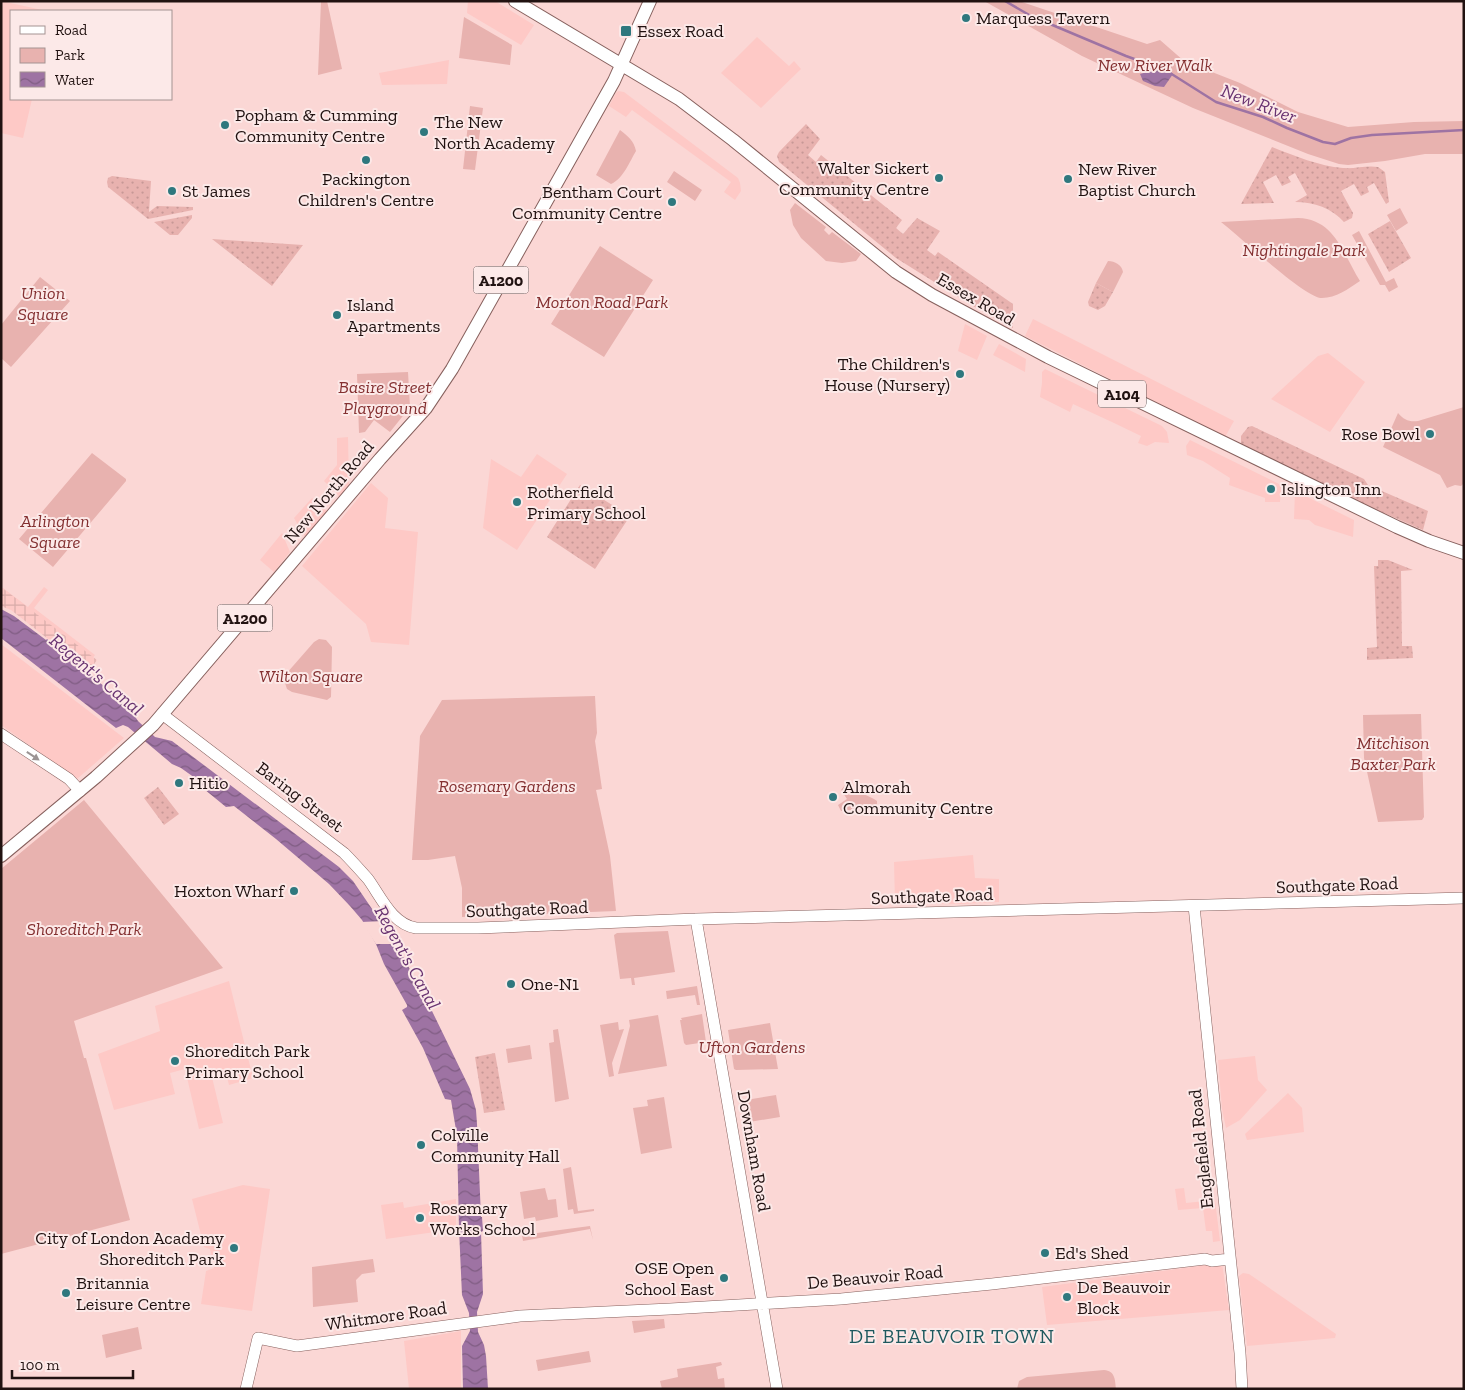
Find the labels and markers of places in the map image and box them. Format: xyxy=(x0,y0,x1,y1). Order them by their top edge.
place label: Marquess Tavern xyxy=(976,7,1110,29)
marker: Marquess Tavern xyxy=(960,12,972,24)
place label: Essex Road xyxy=(637,20,724,42)
marker: Essex Road xyxy=(619,24,633,38)
place label: Popham & Cumming Community Centre xyxy=(235,104,398,147)
place label: The New North Academy xyxy=(434,111,556,154)
marker: Popham & Cumming Community Centre xyxy=(219,119,231,131)
marker: The New North Academy xyxy=(418,126,430,138)
marker: Packington Children's Centre xyxy=(360,154,372,166)
place label: Walter Sickert Community Centre xyxy=(779,157,929,200)
place label: New River Baptist Church xyxy=(1078,158,1196,201)
place label: Packington Children's Centre xyxy=(298,168,434,211)
marker: Walter Sickert Community Centre xyxy=(933,172,945,184)
marker: New River Baptist Church xyxy=(1062,173,1074,185)
place label: St James xyxy=(182,180,250,202)
place label: Bentham Court Community Centre xyxy=(512,181,662,224)
marker: St James xyxy=(166,185,178,197)
marker: Bentham Court Community Centre xyxy=(666,196,678,208)
place label: Island Apartments xyxy=(347,294,440,337)
marker: Island Apartments xyxy=(331,309,343,321)
place label: The Children's House (Nursery) xyxy=(824,353,950,396)
marker: The Children's House (Nursery) xyxy=(954,368,966,380)
place label: Rose Bowl xyxy=(1341,423,1420,445)
marker: Rose Bowl xyxy=(1424,428,1436,440)
place label: Islington Inn xyxy=(1281,478,1382,500)
place label: Rotherfield Primary School xyxy=(527,481,646,524)
marker: Islington Inn xyxy=(1265,483,1277,495)
marker: Rotherfield Primary School xyxy=(511,496,523,508)
place label: Hitio xyxy=(189,772,229,794)
place label: Almorah Community Centre xyxy=(843,776,993,819)
marker: Hitio xyxy=(173,777,185,789)
marker: Almorah Community Centre xyxy=(827,791,839,803)
place label: Hoxton Wharf xyxy=(174,880,285,902)
marker: Hoxton Wharf xyxy=(288,885,300,897)
place label: One-N1 xyxy=(521,973,579,995)
marker: One-N1 xyxy=(505,978,517,990)
place label: Shoreditch Park Primary School xyxy=(185,1040,310,1083)
marker: Shoreditch Park Primary School xyxy=(169,1055,181,1067)
place label: Colville Community Hall xyxy=(431,1124,560,1167)
marker: Colville Community Hall xyxy=(415,1139,427,1151)
place label: Rosemary Works School xyxy=(430,1197,535,1240)
marker: Rosemary Works School xyxy=(414,1212,426,1224)
place label: City of London Academy Shoreditch Park xyxy=(35,1227,225,1270)
marker: City of London Academy Shoreditch Park xyxy=(228,1242,240,1254)
place label: Ed's Shed xyxy=(1055,1242,1129,1264)
marker: Ed's Shed xyxy=(1039,1247,1051,1259)
place label: OSE Open School East xyxy=(625,1257,715,1300)
place label: Britannia Leisure Centre xyxy=(76,1272,191,1315)
marker: OSE Open School East xyxy=(718,1272,730,1284)
place label: De Beauvoir Block xyxy=(1077,1276,1171,1319)
marker: Britannia Leisure Centre xyxy=(60,1287,72,1299)
marker: De Beauvoir Block xyxy=(1061,1291,1073,1303)

